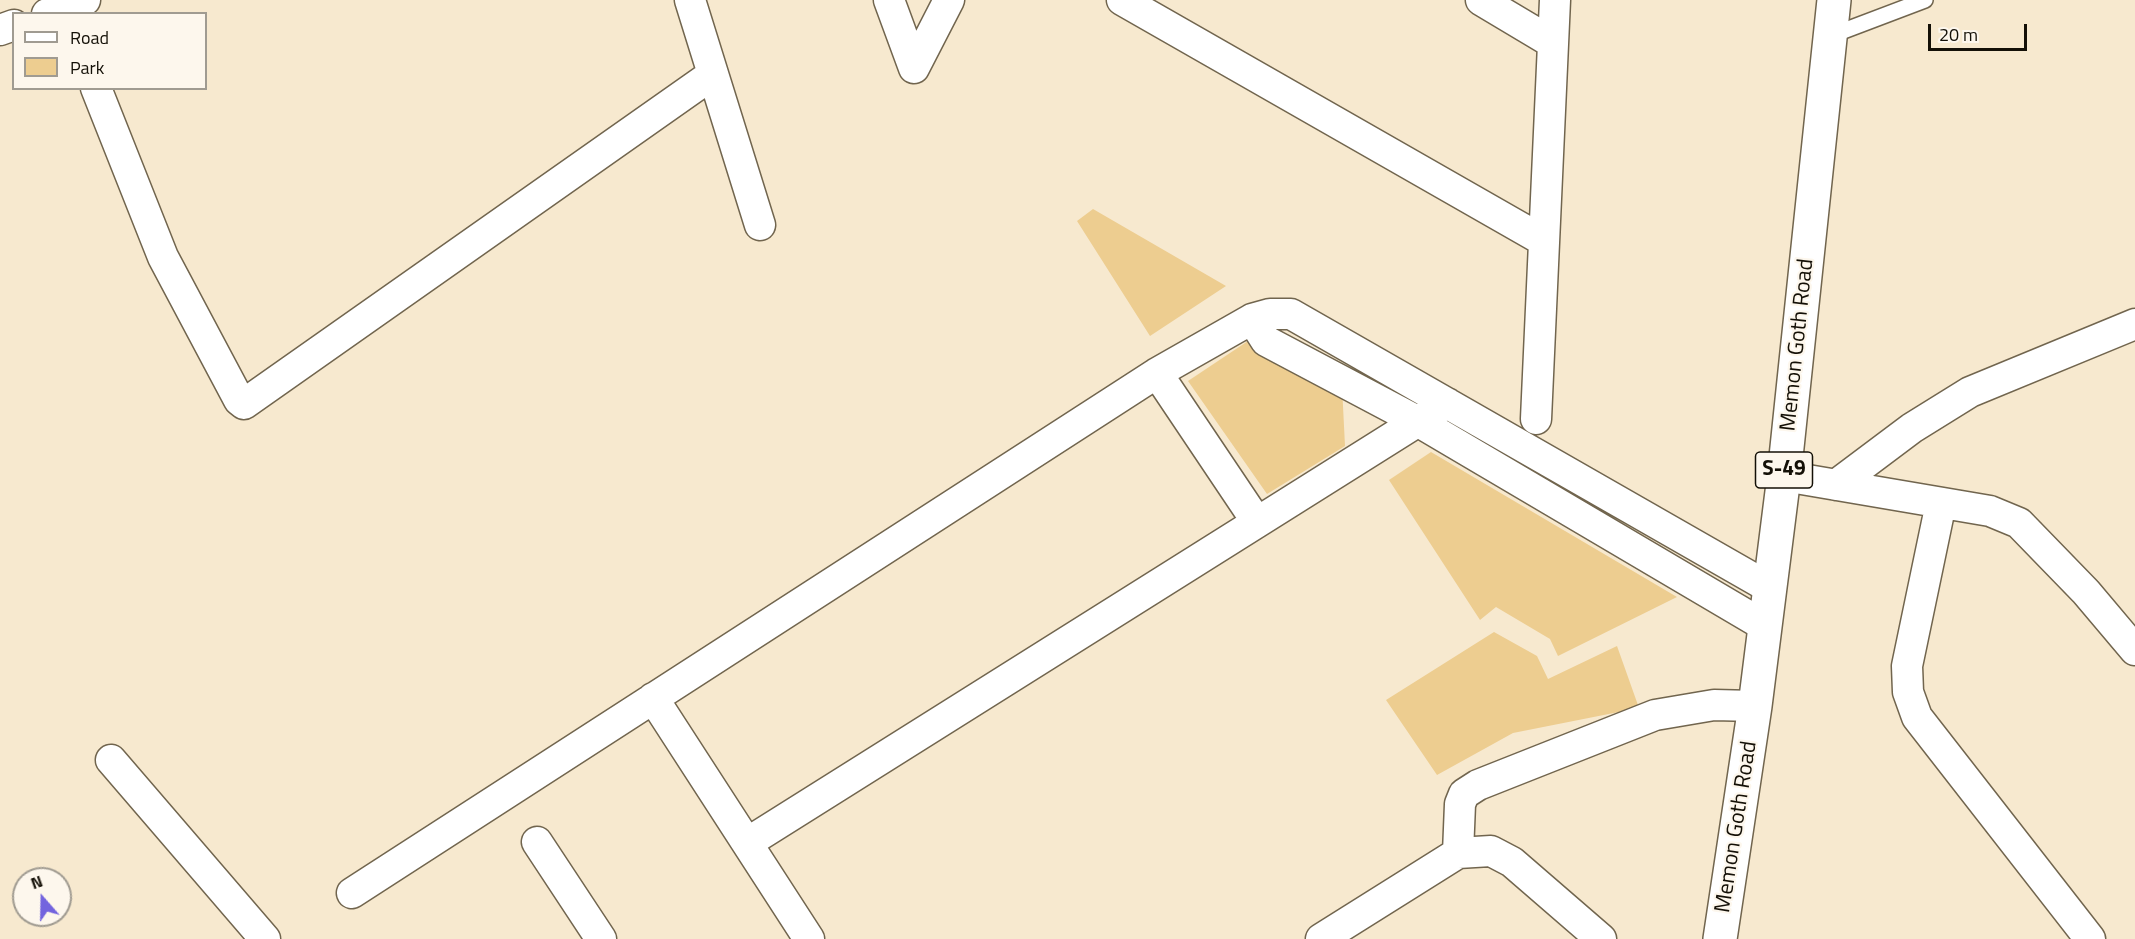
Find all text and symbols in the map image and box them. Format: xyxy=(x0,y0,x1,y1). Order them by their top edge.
legend xyxy=(12,12,207,90)
scale bar xyxy=(1931,12,2030,50)
text: 20 m xyxy=(1939,21,1978,48)
text: Road xyxy=(70,24,109,51)
text: Park xyxy=(70,54,104,81)
street label: Memon Goth Road xyxy=(1776,257,1820,433)
road number: S-49 xyxy=(1756,452,1812,488)
street label: Memon Goth Road xyxy=(1710,739,1764,915)
north arrow xyxy=(12,867,72,927)
text: N xyxy=(27,869,46,895)

